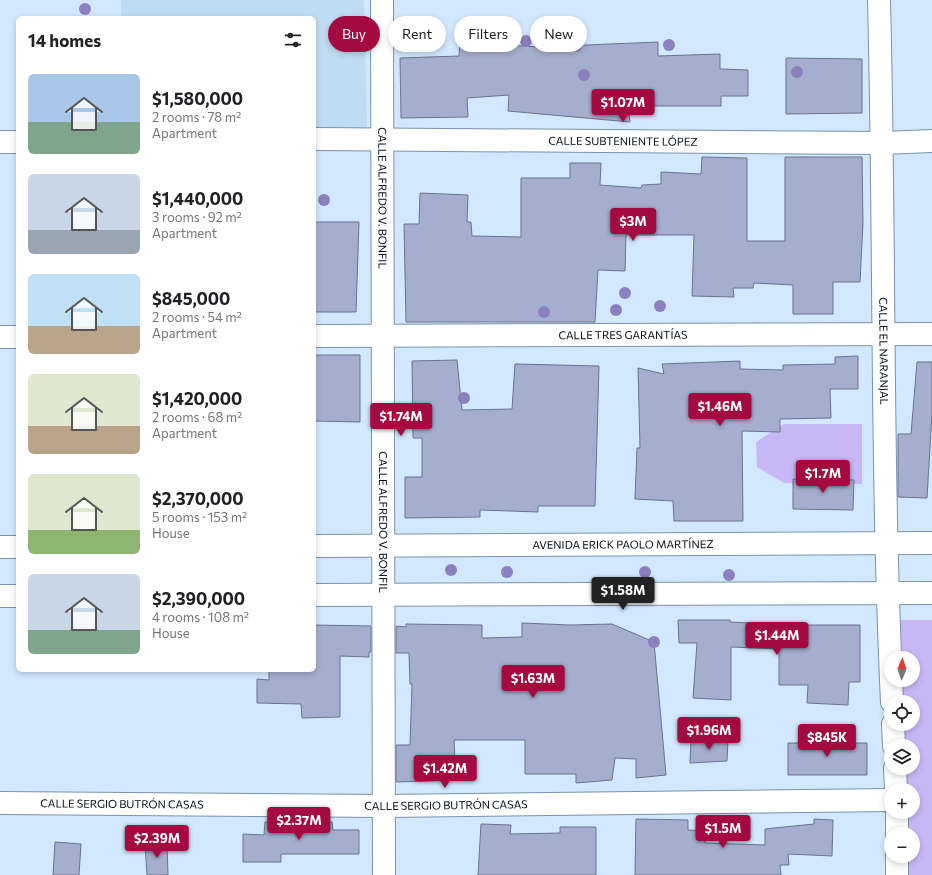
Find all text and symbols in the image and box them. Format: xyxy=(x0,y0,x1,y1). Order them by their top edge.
chip: Buy xyxy=(328,16,380,52)
chip: Rent xyxy=(388,16,446,52)
chip: Filters xyxy=(454,16,522,52)
chip: New xyxy=(530,16,587,52)
icon: filters xyxy=(282,29,304,51)
text: 14 homes xyxy=(28,30,101,51)
text: $1,580,000 xyxy=(152,88,243,109)
pin: $1.07M xyxy=(590,89,656,123)
icon: home xyxy=(60,90,108,138)
text: $1.07M xyxy=(601,94,645,110)
text: 2 rooms · 78 m² xyxy=(152,109,241,125)
text: Apartment xyxy=(152,125,217,141)
street label: CALLE ALFREDO V. BONFIL xyxy=(376,127,390,269)
street label: CALLE SUBTENIENTE LÓPEZ xyxy=(548,133,698,148)
text: $1,440,000 xyxy=(152,188,243,209)
icon: home xyxy=(60,190,108,238)
pin: $3M xyxy=(614,208,652,242)
text: 3 rooms · 92 m² xyxy=(152,209,242,225)
text: $3M xyxy=(619,213,647,229)
text: Apartment xyxy=(152,225,217,241)
text: $845,000 xyxy=(152,288,230,309)
icon: home xyxy=(60,290,108,338)
street label: CALLE EL NARANJAL xyxy=(877,297,891,405)
text: 2 rooms · 54 m² xyxy=(152,309,242,325)
text: Apartment xyxy=(152,325,217,341)
street label: CALLE TRES GARANTÍAS xyxy=(558,327,688,341)
text: $1,420,000 xyxy=(152,388,242,409)
icon: home xyxy=(60,390,108,438)
pin: $1.46M xyxy=(687,393,753,427)
text: $1.46M xyxy=(697,398,743,414)
pin: $1.74M xyxy=(368,403,434,437)
text: $1.74M xyxy=(379,408,423,424)
text: 2 rooms · 68 m² xyxy=(152,409,242,425)
text: Apartment xyxy=(152,425,217,441)
street label: CALLE ALFREDO V. BONFIL xyxy=(377,451,390,593)
pin: $1.7M xyxy=(795,460,851,494)
text: $1.7M xyxy=(805,465,841,481)
text: $2,370,000 xyxy=(152,488,244,509)
icon: home xyxy=(60,490,108,538)
text: 5 rooms · 153 m² xyxy=(152,509,247,525)
text: House xyxy=(152,525,190,541)
street label: AVENIDA ERICK PAOLO MARTÍNEZ xyxy=(532,536,714,551)
pin: $1.58M xyxy=(590,577,656,611)
text: $1.58M xyxy=(601,582,645,598)
text: $2,390,000 xyxy=(152,588,245,609)
icon: home xyxy=(60,590,108,638)
text: 4 rooms · 108 m² xyxy=(152,609,249,625)
pin: $1.44M xyxy=(744,622,810,656)
text: House xyxy=(152,625,190,641)
text: $1.44M xyxy=(754,627,800,643)
north arrow xyxy=(884,651,920,687)
map controls xyxy=(884,651,920,863)
pin: $1.63M xyxy=(500,665,566,699)
text: $1.63M xyxy=(511,670,555,686)
button: locate xyxy=(884,695,920,731)
pin: $1.96M xyxy=(676,717,742,751)
text: $1.96M xyxy=(686,722,732,738)
pin: $845K xyxy=(799,724,855,758)
text: $845K xyxy=(807,729,847,745)
button: layers xyxy=(884,739,920,775)
pin: $1.42M xyxy=(412,755,478,789)
text: $1.42M xyxy=(423,760,467,776)
button: + xyxy=(884,783,920,819)
street label: CALLE SERGIO BUTRÓN CASAS xyxy=(40,796,204,811)
street label: CALLE SERGIO BUTRÓN CASAS xyxy=(364,797,528,812)
pin: $2.37M xyxy=(266,807,332,841)
text: $2.37M xyxy=(276,812,322,828)
pin: $1.5M xyxy=(695,815,751,849)
text: $1.5M xyxy=(705,820,741,836)
pin: $2.39M xyxy=(124,825,190,859)
button: − xyxy=(884,827,920,863)
text: $2.39M xyxy=(134,830,180,846)

